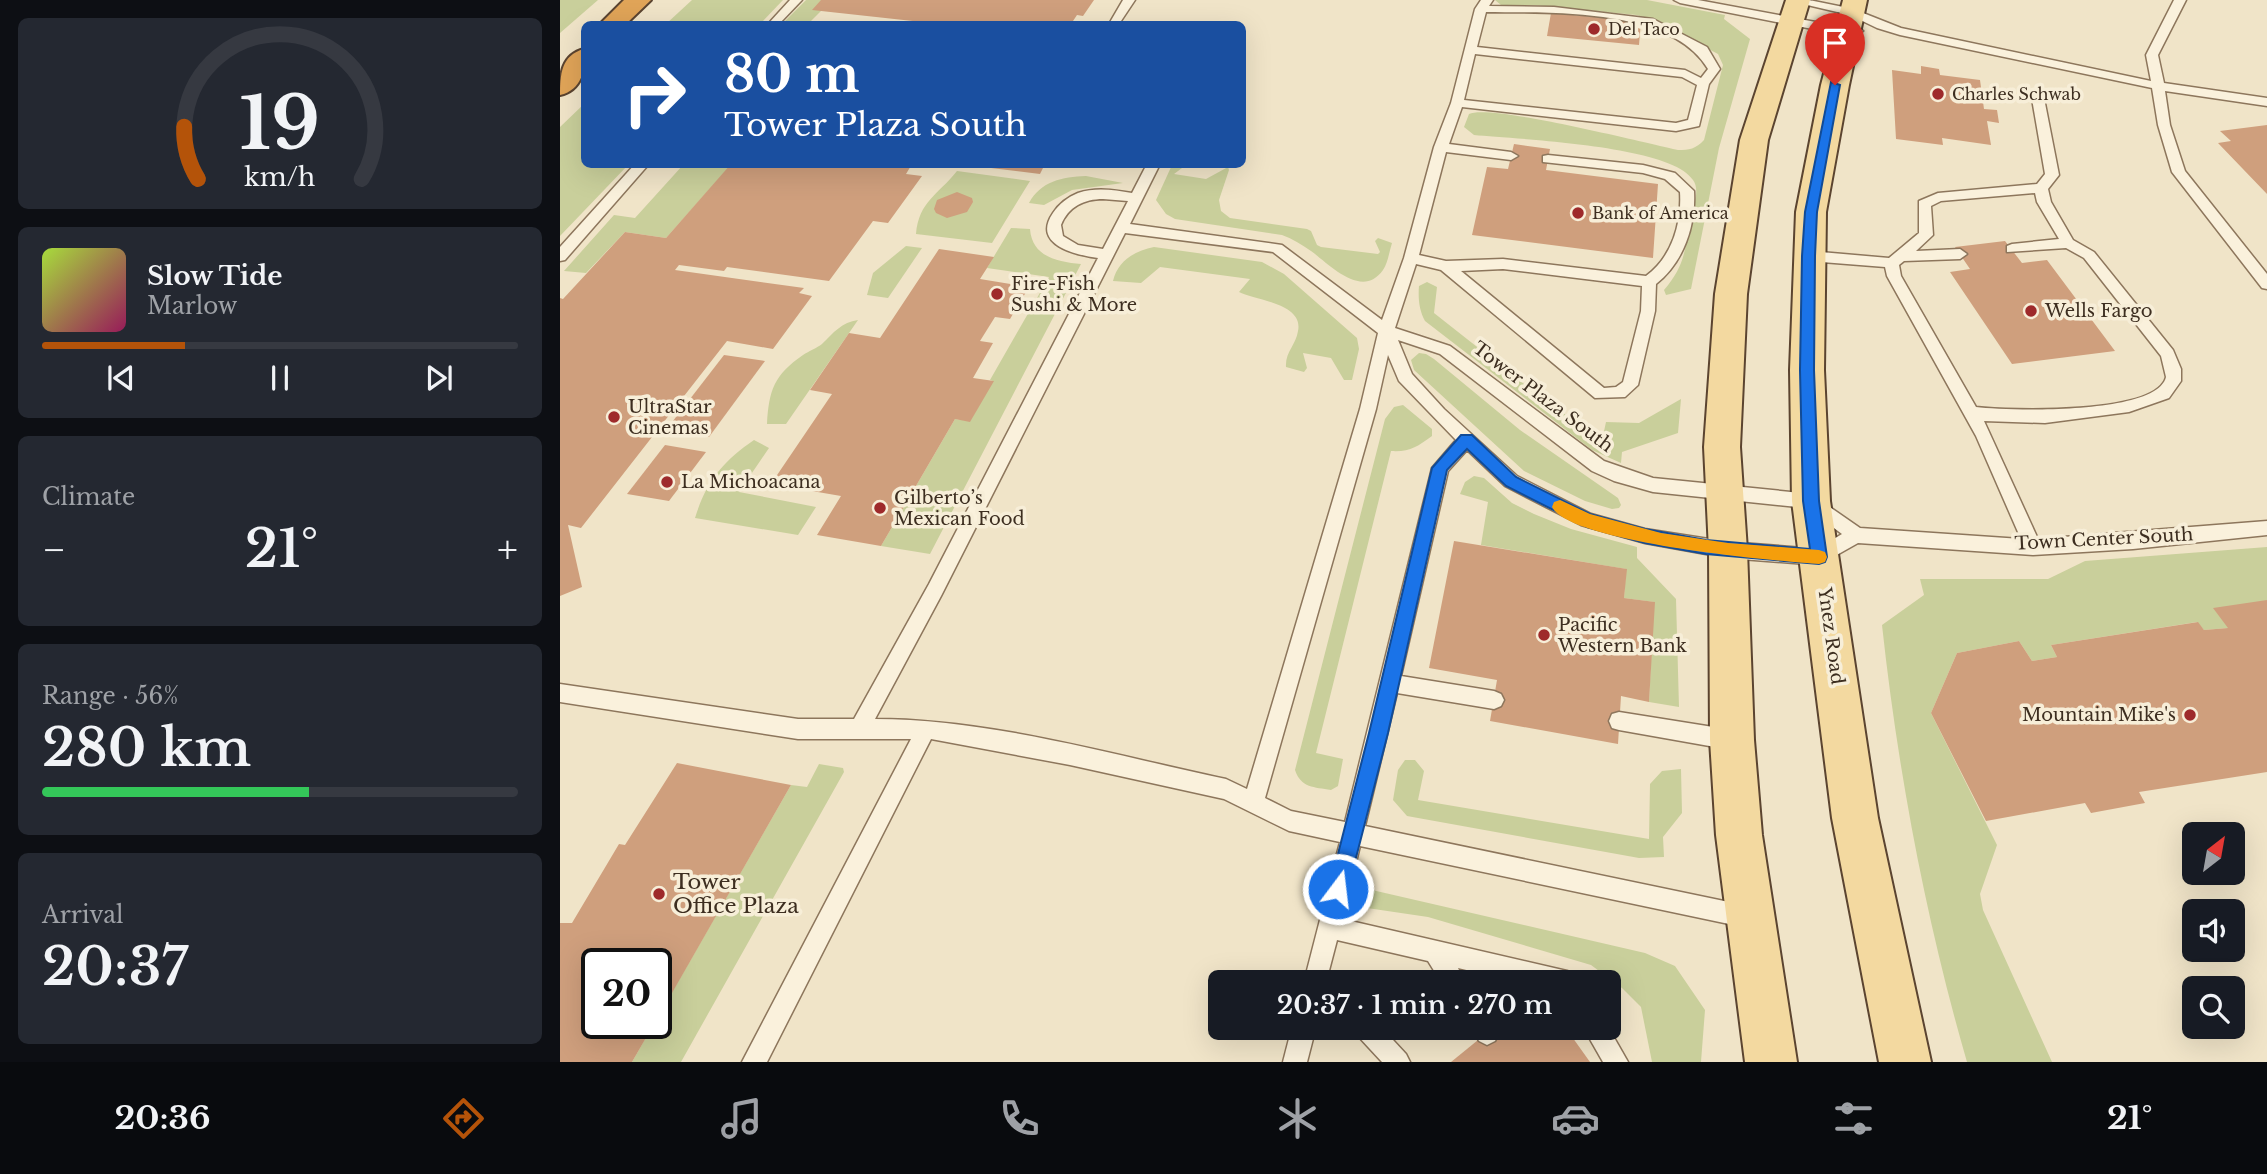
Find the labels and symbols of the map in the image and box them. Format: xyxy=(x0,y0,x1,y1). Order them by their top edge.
pin xyxy=(1805,13,1865,85)
place label: Del Taco xyxy=(1608,19,1680,39)
marker: Del Taco xyxy=(1586,21,1602,37)
place label: Charles Schwab xyxy=(1952,84,2081,104)
marker: Charles Schwab xyxy=(1930,86,1946,102)
place label: Bank of America xyxy=(1592,203,1729,223)
marker: Bank of America xyxy=(1570,205,1586,221)
place label: Fire-Fish Sushi & More xyxy=(1011,273,1137,316)
marker: Fire-Fish Sushi & More xyxy=(989,286,1005,302)
place label: Wells Fargo xyxy=(2044,300,2153,322)
marker: Wells Fargo xyxy=(2023,303,2039,319)
street label: Tower Plaza South xyxy=(1468,337,1618,457)
place label: UltraStar Cinemas xyxy=(628,396,712,439)
marker: UltraStar Cinemas xyxy=(606,409,622,425)
place label: La Michoacana xyxy=(681,471,821,493)
marker: La Michoacana xyxy=(659,474,675,490)
place label: Gilberto’s Mexican Food xyxy=(894,487,1025,530)
marker: Gilberto’s Mexican Food xyxy=(872,500,888,516)
street label: Town Center South xyxy=(2014,523,2194,555)
street label: Ynez Road xyxy=(1813,585,1849,686)
place label: Pacific Western Bank xyxy=(1557,614,1687,657)
marker: Pacific Western Bank xyxy=(1536,627,1552,643)
place label: Mountain Mike's xyxy=(2022,704,2176,726)
marker: Mountain Mike's xyxy=(2182,707,2198,723)
north arrow xyxy=(2182,822,2245,886)
position arrow xyxy=(1301,852,1375,926)
place label: Tower Office Plaza xyxy=(673,869,799,919)
marker: Tower Office Plaza xyxy=(651,886,667,902)
speed limit sign: 20 xyxy=(581,948,672,1039)

